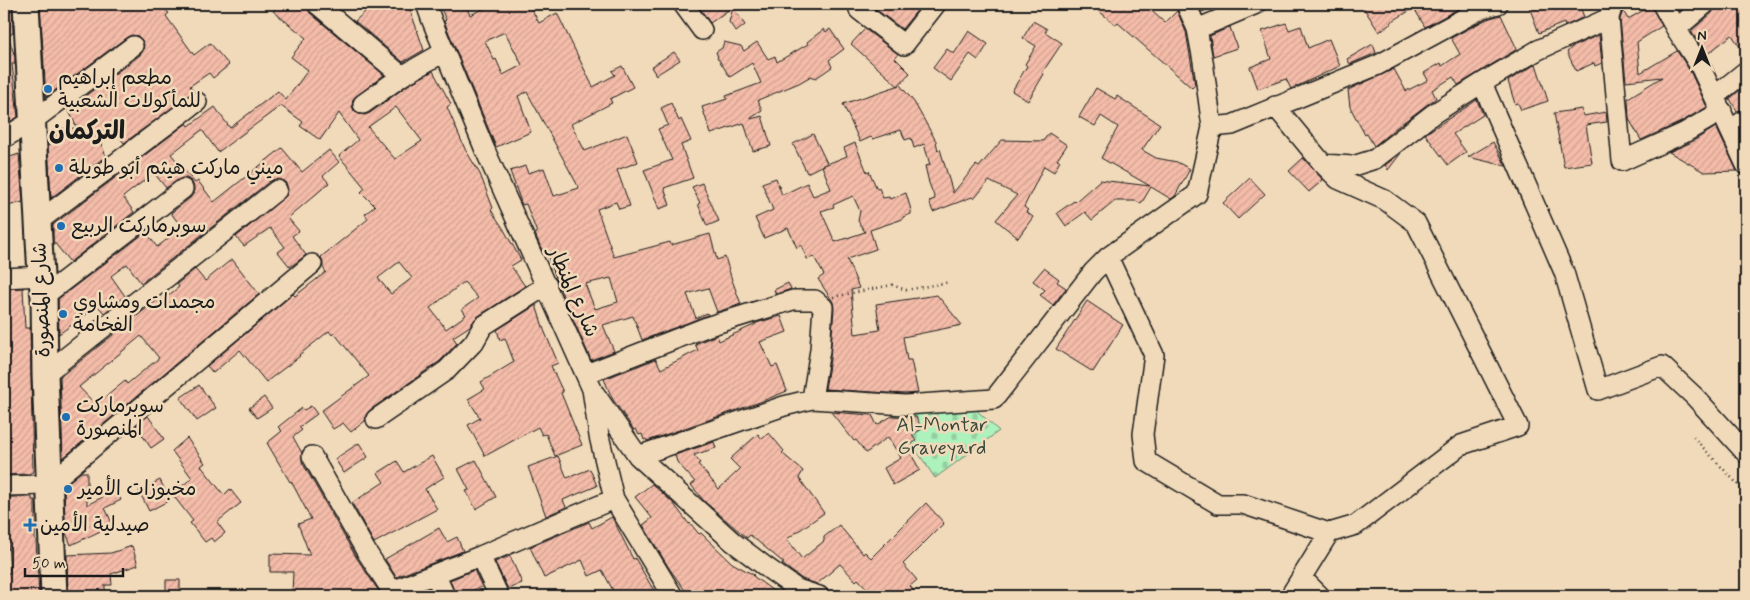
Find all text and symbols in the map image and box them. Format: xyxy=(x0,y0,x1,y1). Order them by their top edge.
north arrow xyxy=(1678,22,1728,72)
text: N xyxy=(1697,27,1707,45)
place label: مطعم إبراهيم للمأكولات الشعبية xyxy=(58,65,201,115)
marker: مطعم إبراهيم للمأكولات الشعبية xyxy=(42,83,54,95)
district label: التركمان xyxy=(49,116,125,149)
place label: ميني ماركت هيثم أبو طويلة xyxy=(69,155,284,185)
marker: ميني ماركت هيثم أبو طويلة xyxy=(53,162,65,174)
place label: سوبرماركت الربيع xyxy=(71,213,206,240)
marker: سوبرماركت الربيع xyxy=(55,220,67,232)
street label: شارع المنطار xyxy=(540,241,605,342)
street label: شارع المنصورة xyxy=(26,242,58,358)
place label: مجمدات ومشاوي الفخامة xyxy=(73,289,216,339)
marker: مجمدات ومشاوي الفخامة xyxy=(57,308,69,320)
place label: سوبرماركت المنصورة xyxy=(76,393,164,443)
marker: سوبرماركت المنصورة xyxy=(60,411,72,423)
park label: Al-Montar Graveyard xyxy=(896,412,988,462)
place label: مخبوزات الأمير xyxy=(76,475,196,503)
marker: مخبوزات الأمير xyxy=(62,483,74,495)
place label: صيدلية الأمين xyxy=(40,511,149,539)
marker: صيدلية الأمين xyxy=(24,519,36,531)
scale bar xyxy=(25,545,122,577)
text: 50 m xyxy=(32,554,66,574)

